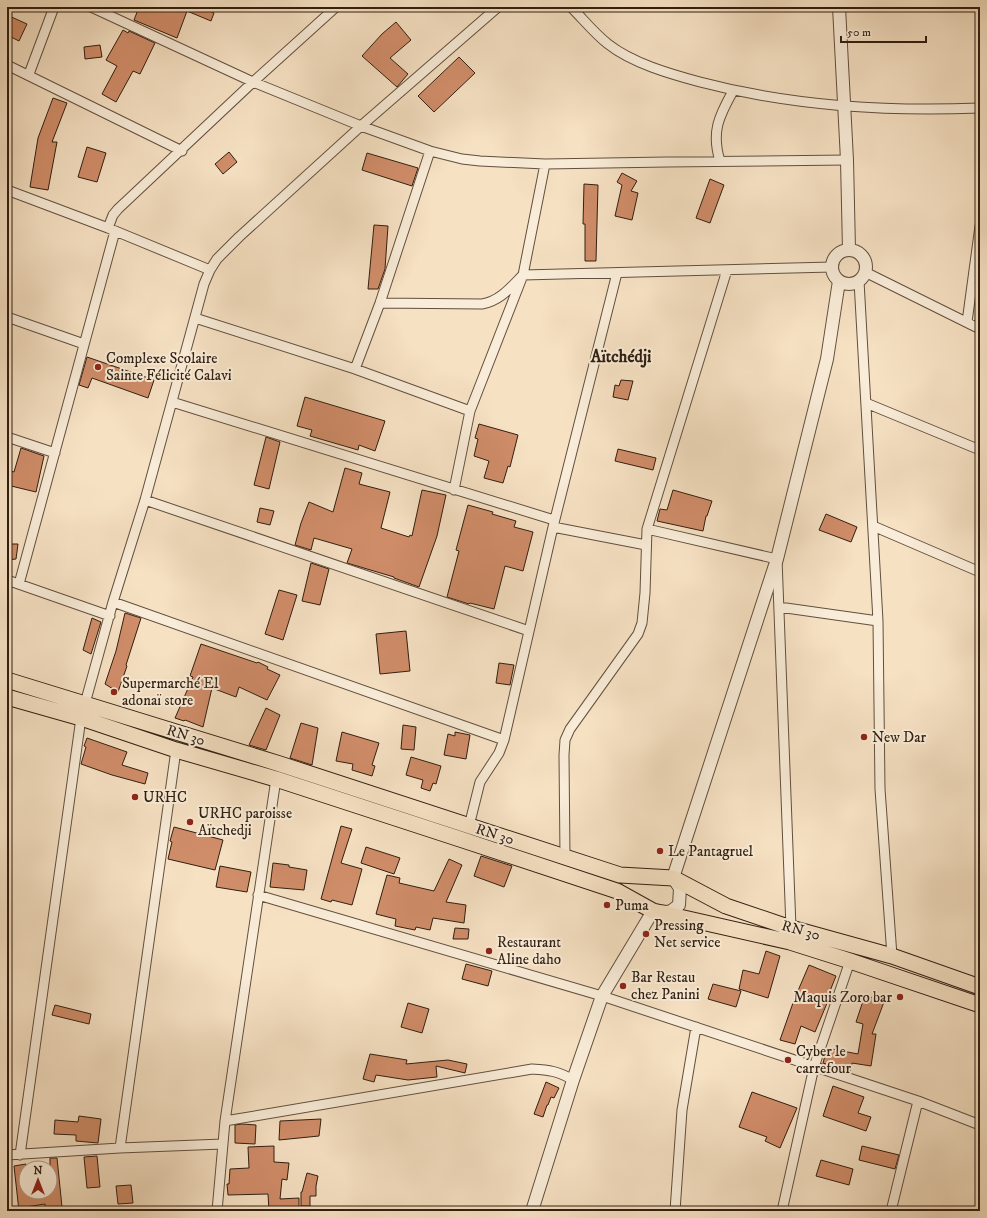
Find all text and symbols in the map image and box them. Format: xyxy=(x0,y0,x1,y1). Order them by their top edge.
scale bar xyxy=(841,18,926,44)
text: 50 m xyxy=(847,25,871,40)
district label: Aïtchédji xyxy=(590,346,652,368)
place label: Complexe Scolaire Sainte Félicité Calavi xyxy=(106,349,232,385)
marker: Complexe Scolaire Sainte Félicité Calavi xyxy=(93,362,103,372)
place label: Supermarché El adonaï store xyxy=(122,674,219,710)
marker: Supermarché El adonaï store xyxy=(109,687,119,697)
street label: RN 30 xyxy=(164,721,207,750)
place label: New Dar xyxy=(872,728,927,747)
marker: New Dar xyxy=(859,732,869,742)
place label: URHC xyxy=(143,788,187,807)
marker: URHC xyxy=(130,792,140,802)
place label: URHC paroisse Aïtchedji xyxy=(198,804,292,840)
marker: URHC paroisse Aïtchedji xyxy=(185,817,195,827)
street label: RN 30 xyxy=(473,819,516,850)
place label: Le Pantagruel xyxy=(668,842,754,861)
marker: Le Pantagruel xyxy=(655,846,665,856)
place label: Puma xyxy=(615,896,649,915)
marker: Puma xyxy=(602,900,612,910)
place label: Pressing Net service xyxy=(654,916,720,952)
street label: RN 30 xyxy=(779,916,822,945)
marker: Pressing Net service xyxy=(641,929,651,939)
place label: Restaurant Aline daho xyxy=(497,933,561,969)
marker: Restaurant Aline daho xyxy=(484,946,494,956)
place label: Bar Restau chez Panini xyxy=(631,968,700,1004)
marker: Bar Restau chez Panini xyxy=(618,981,628,991)
place label: Maquis Zoro bar xyxy=(793,988,892,1007)
marker: Maquis Zoro bar xyxy=(895,992,905,1002)
place label: Cyber le carrefour xyxy=(796,1042,851,1078)
marker: Cyber le carrefour xyxy=(783,1055,793,1065)
north arrow xyxy=(18,1160,58,1200)
text: N xyxy=(33,1164,43,1178)

